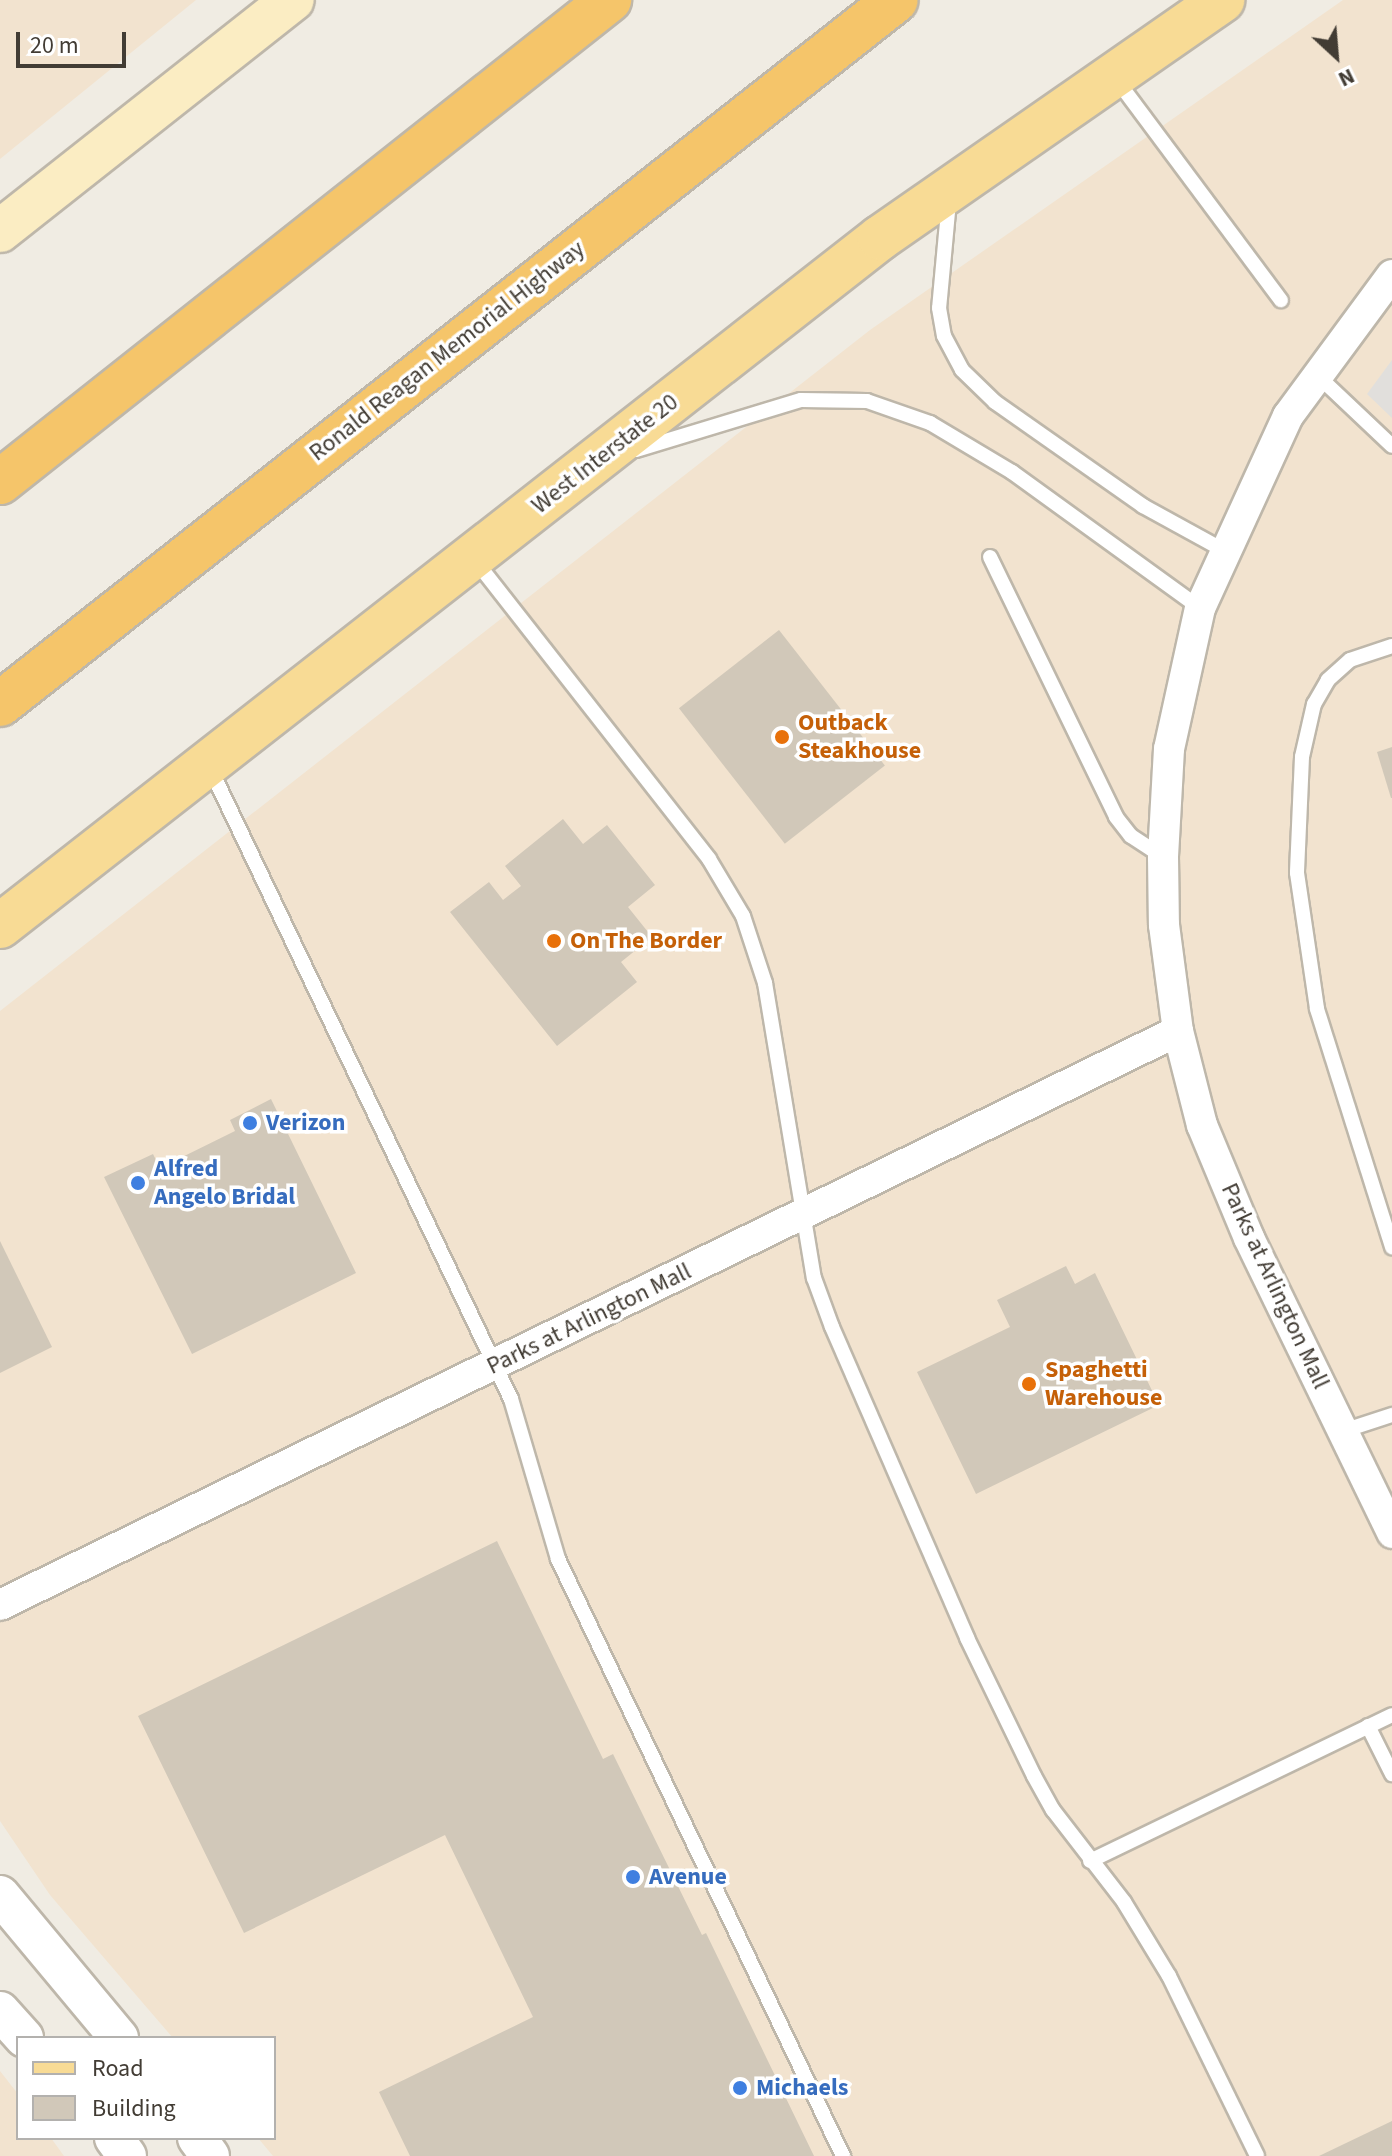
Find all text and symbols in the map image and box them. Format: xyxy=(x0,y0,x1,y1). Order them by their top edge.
scale bar xyxy=(20,16,130,66)
north arrow xyxy=(1296,16,1376,96)
text: 20 m xyxy=(30,28,79,63)
text: N xyxy=(1333,60,1360,95)
street label: Ronald Reagan Memorial Highway xyxy=(304,235,590,467)
street label: West Interstate 20 xyxy=(526,388,684,520)
place label: Outback Steakhouse xyxy=(798,709,921,765)
marker: Outback Steakhouse xyxy=(773,728,791,746)
place label: On The Border xyxy=(570,927,722,955)
marker: On The Border xyxy=(545,932,563,950)
place label: Verizon xyxy=(266,1109,345,1137)
marker: Verizon xyxy=(241,1114,259,1132)
place label: Alfred Angelo Bridal xyxy=(154,1155,295,1211)
marker: Alfred Angelo Bridal xyxy=(129,1174,147,1192)
street label: Parks at Arlington Mall xyxy=(1215,1179,1335,1393)
street label: Parks at Arlington Mall xyxy=(482,1257,696,1381)
place label: Spaghetti Warehouse xyxy=(1045,1356,1162,1412)
marker: Spaghetti Warehouse xyxy=(1020,1375,1038,1393)
place label: Avenue xyxy=(649,1863,727,1891)
marker: Avenue xyxy=(624,1868,642,1886)
legend xyxy=(16,2036,276,2140)
text: Road xyxy=(92,2051,144,2086)
place label: Michaels xyxy=(756,2074,848,2102)
marker: Michaels xyxy=(731,2079,749,2097)
text: Building xyxy=(92,2091,176,2126)

